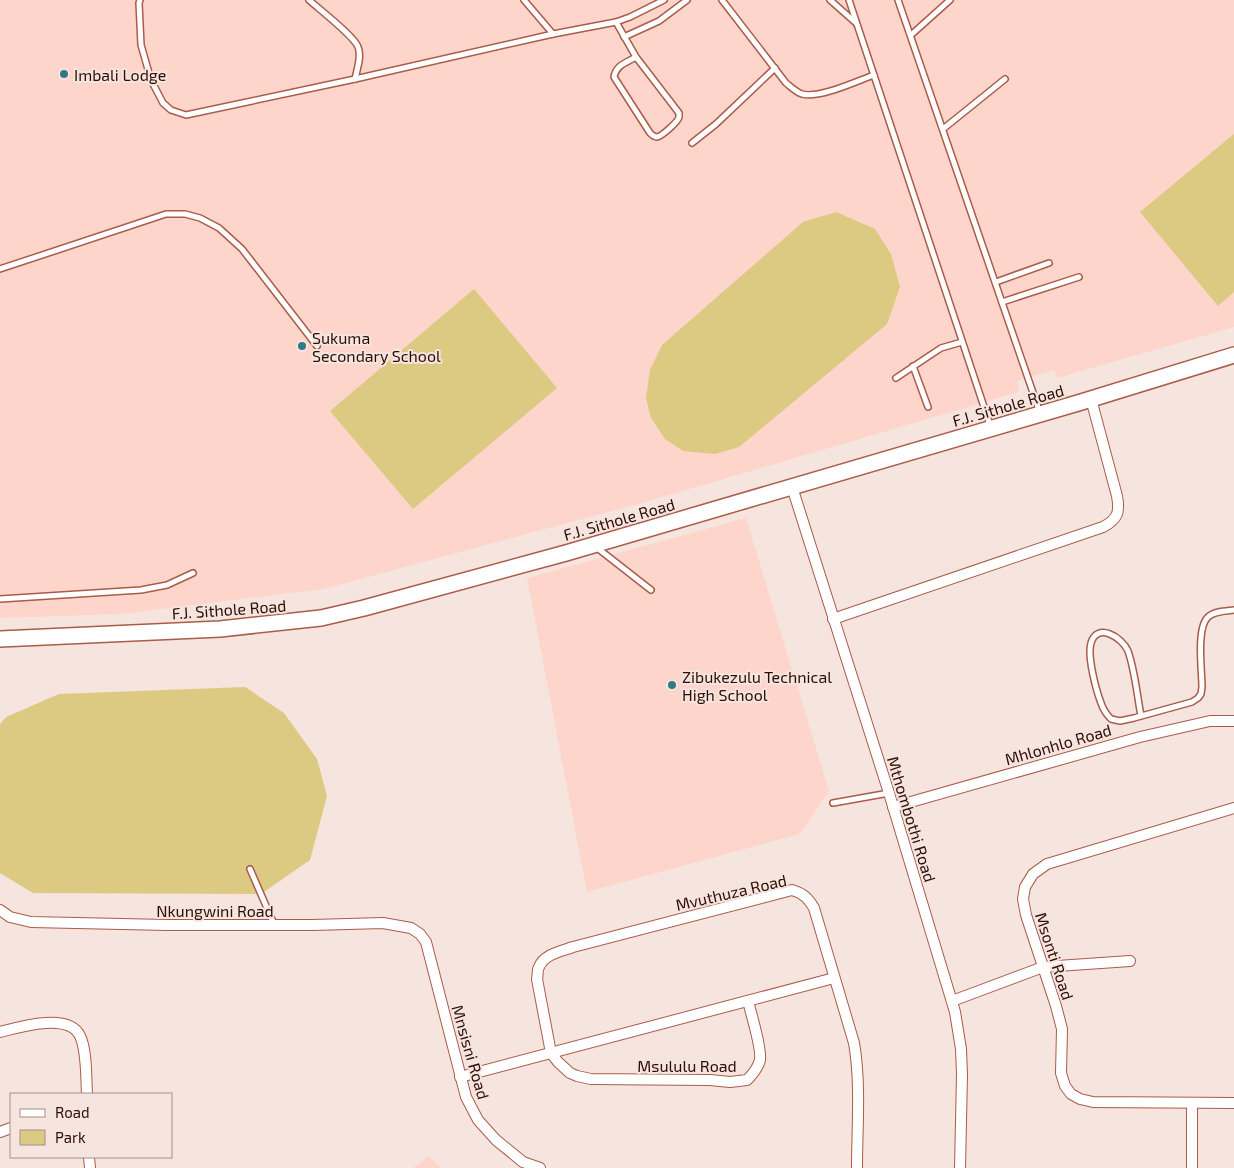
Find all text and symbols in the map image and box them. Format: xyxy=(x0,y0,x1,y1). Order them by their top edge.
place label: Imbali Lodge xyxy=(74,65,166,84)
marker: Imbali Lodge xyxy=(58,68,70,80)
place label: Sukuma Secondary School xyxy=(312,328,441,365)
marker: Sukuma Secondary School xyxy=(296,340,308,352)
street label: F.J. Sithole Road xyxy=(950,380,1066,430)
street label: F.J. Sithole Road xyxy=(561,494,677,544)
street label: F.J. Sithole Road xyxy=(171,596,287,622)
place label: Zibukezulu Technical High School xyxy=(682,667,832,704)
marker: Zibukezulu Technical High School xyxy=(666,679,678,691)
street label: Mhlonhlo Road xyxy=(1002,720,1114,768)
street label: Mthombothi Road xyxy=(884,754,940,884)
street label: Mvuthuza Road xyxy=(674,870,788,914)
street label: Nkungwini Road xyxy=(156,901,274,920)
street label: Msonti Road xyxy=(1032,910,1078,1002)
street label: Mnsisni Road xyxy=(448,1003,494,1101)
street label: Msululu Road xyxy=(637,1056,737,1075)
legend xyxy=(10,1093,172,1158)
text: Road xyxy=(55,1103,90,1121)
text: Park xyxy=(55,1128,86,1146)

